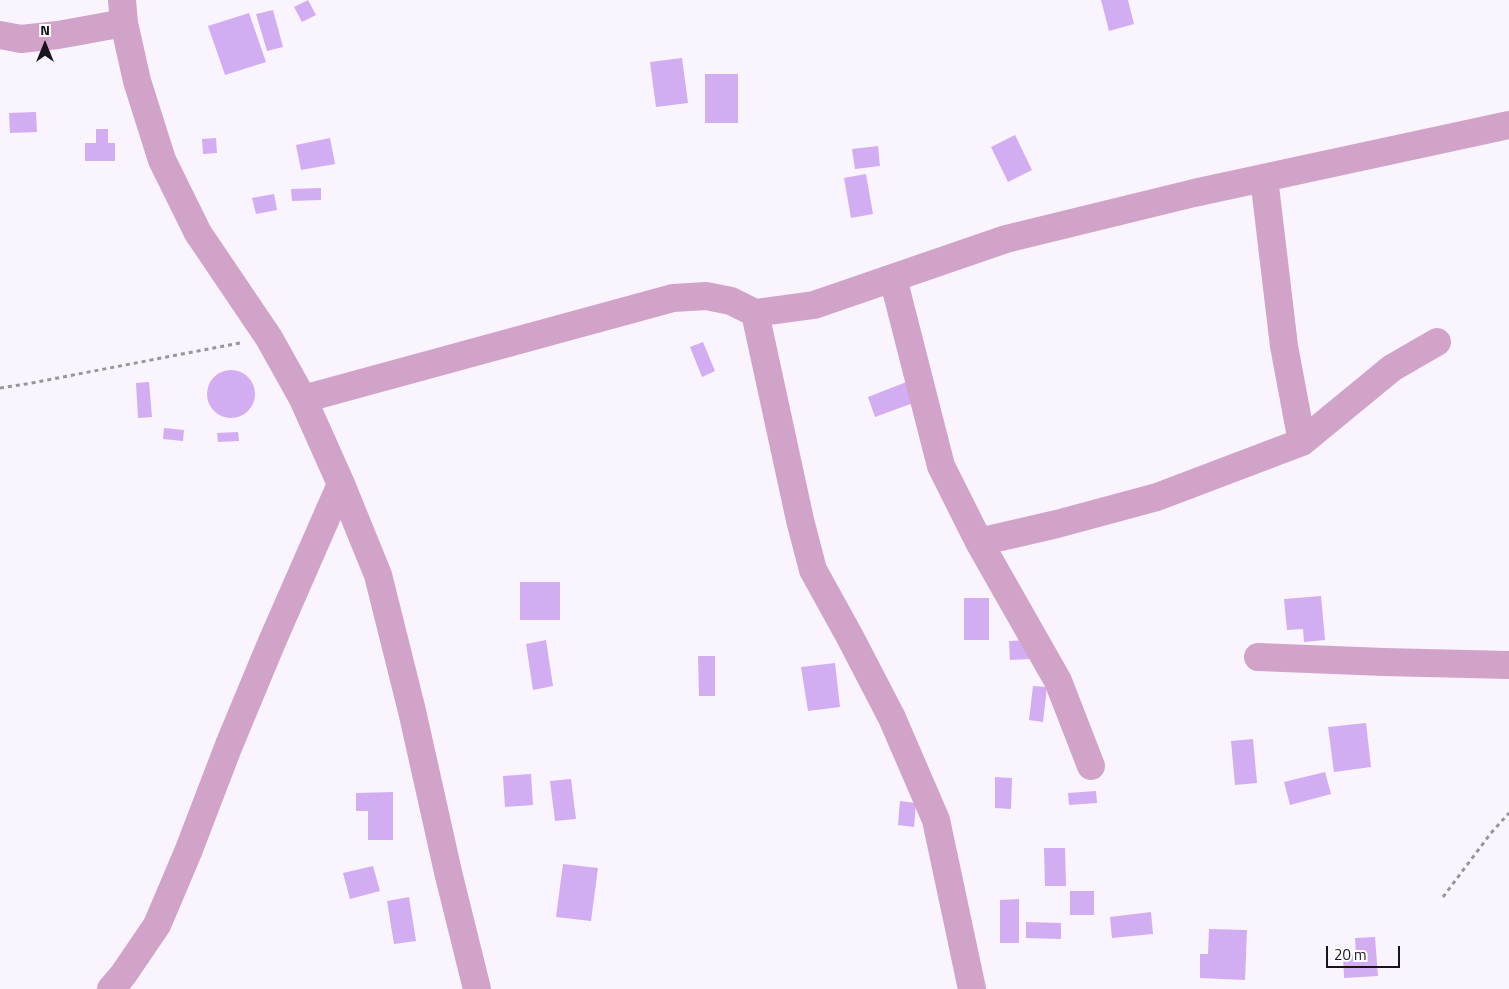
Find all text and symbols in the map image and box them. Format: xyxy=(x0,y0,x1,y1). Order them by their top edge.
text: N xyxy=(40,19,50,40)
north arrow xyxy=(20,20,70,70)
scale bar xyxy=(1329,936,1403,968)
text: 20 m xyxy=(1334,943,1367,966)

